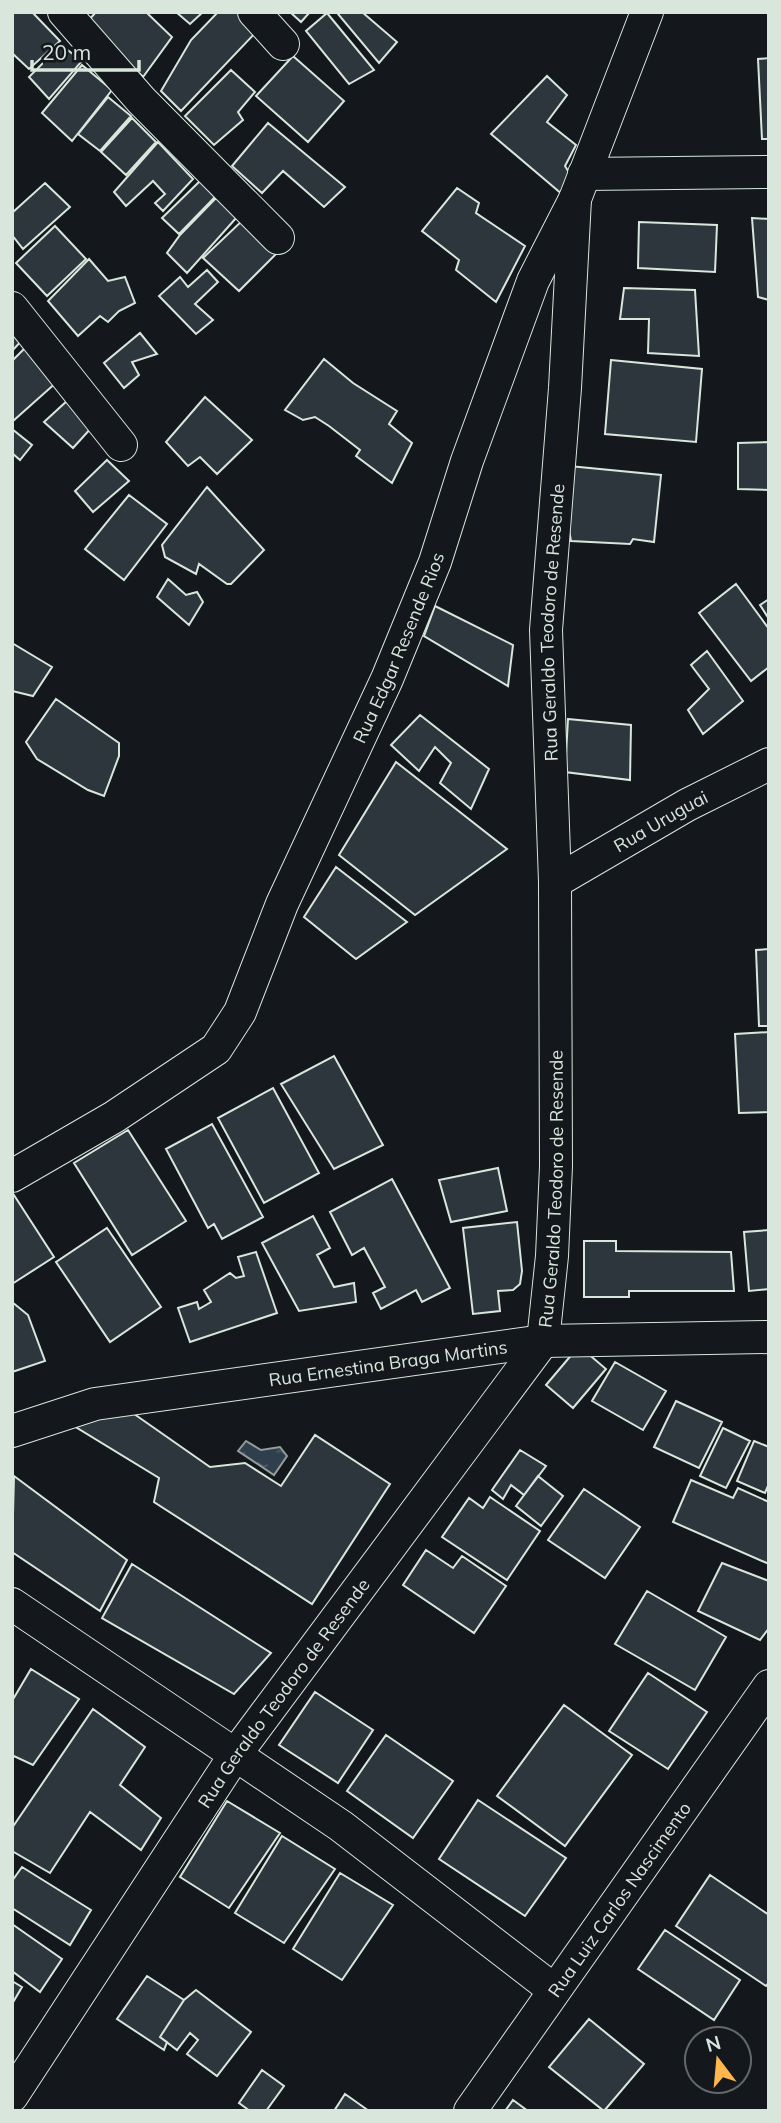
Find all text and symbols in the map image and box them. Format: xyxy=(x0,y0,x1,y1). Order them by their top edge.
scale bar xyxy=(32,28,138,72)
text: 20 m xyxy=(42,39,91,65)
street label: Rua Geraldo Teodoro de Resende xyxy=(534,483,569,762)
street label: Rua Edgar Resende Rios xyxy=(347,549,449,747)
street label: Rua Uruguai xyxy=(609,785,711,857)
street label: Rua Geraldo Teodoro de Resende xyxy=(533,1050,568,1329)
street label: Rua Ernestina Braga Martins xyxy=(267,1335,509,1391)
street label: Rua Geraldo Teodoro de Resende xyxy=(192,1574,374,1812)
street label: Rua Luiz Carlos Nascimento xyxy=(542,1797,696,2001)
north arrow xyxy=(683,2025,753,2095)
text: N xyxy=(703,2030,724,2057)

